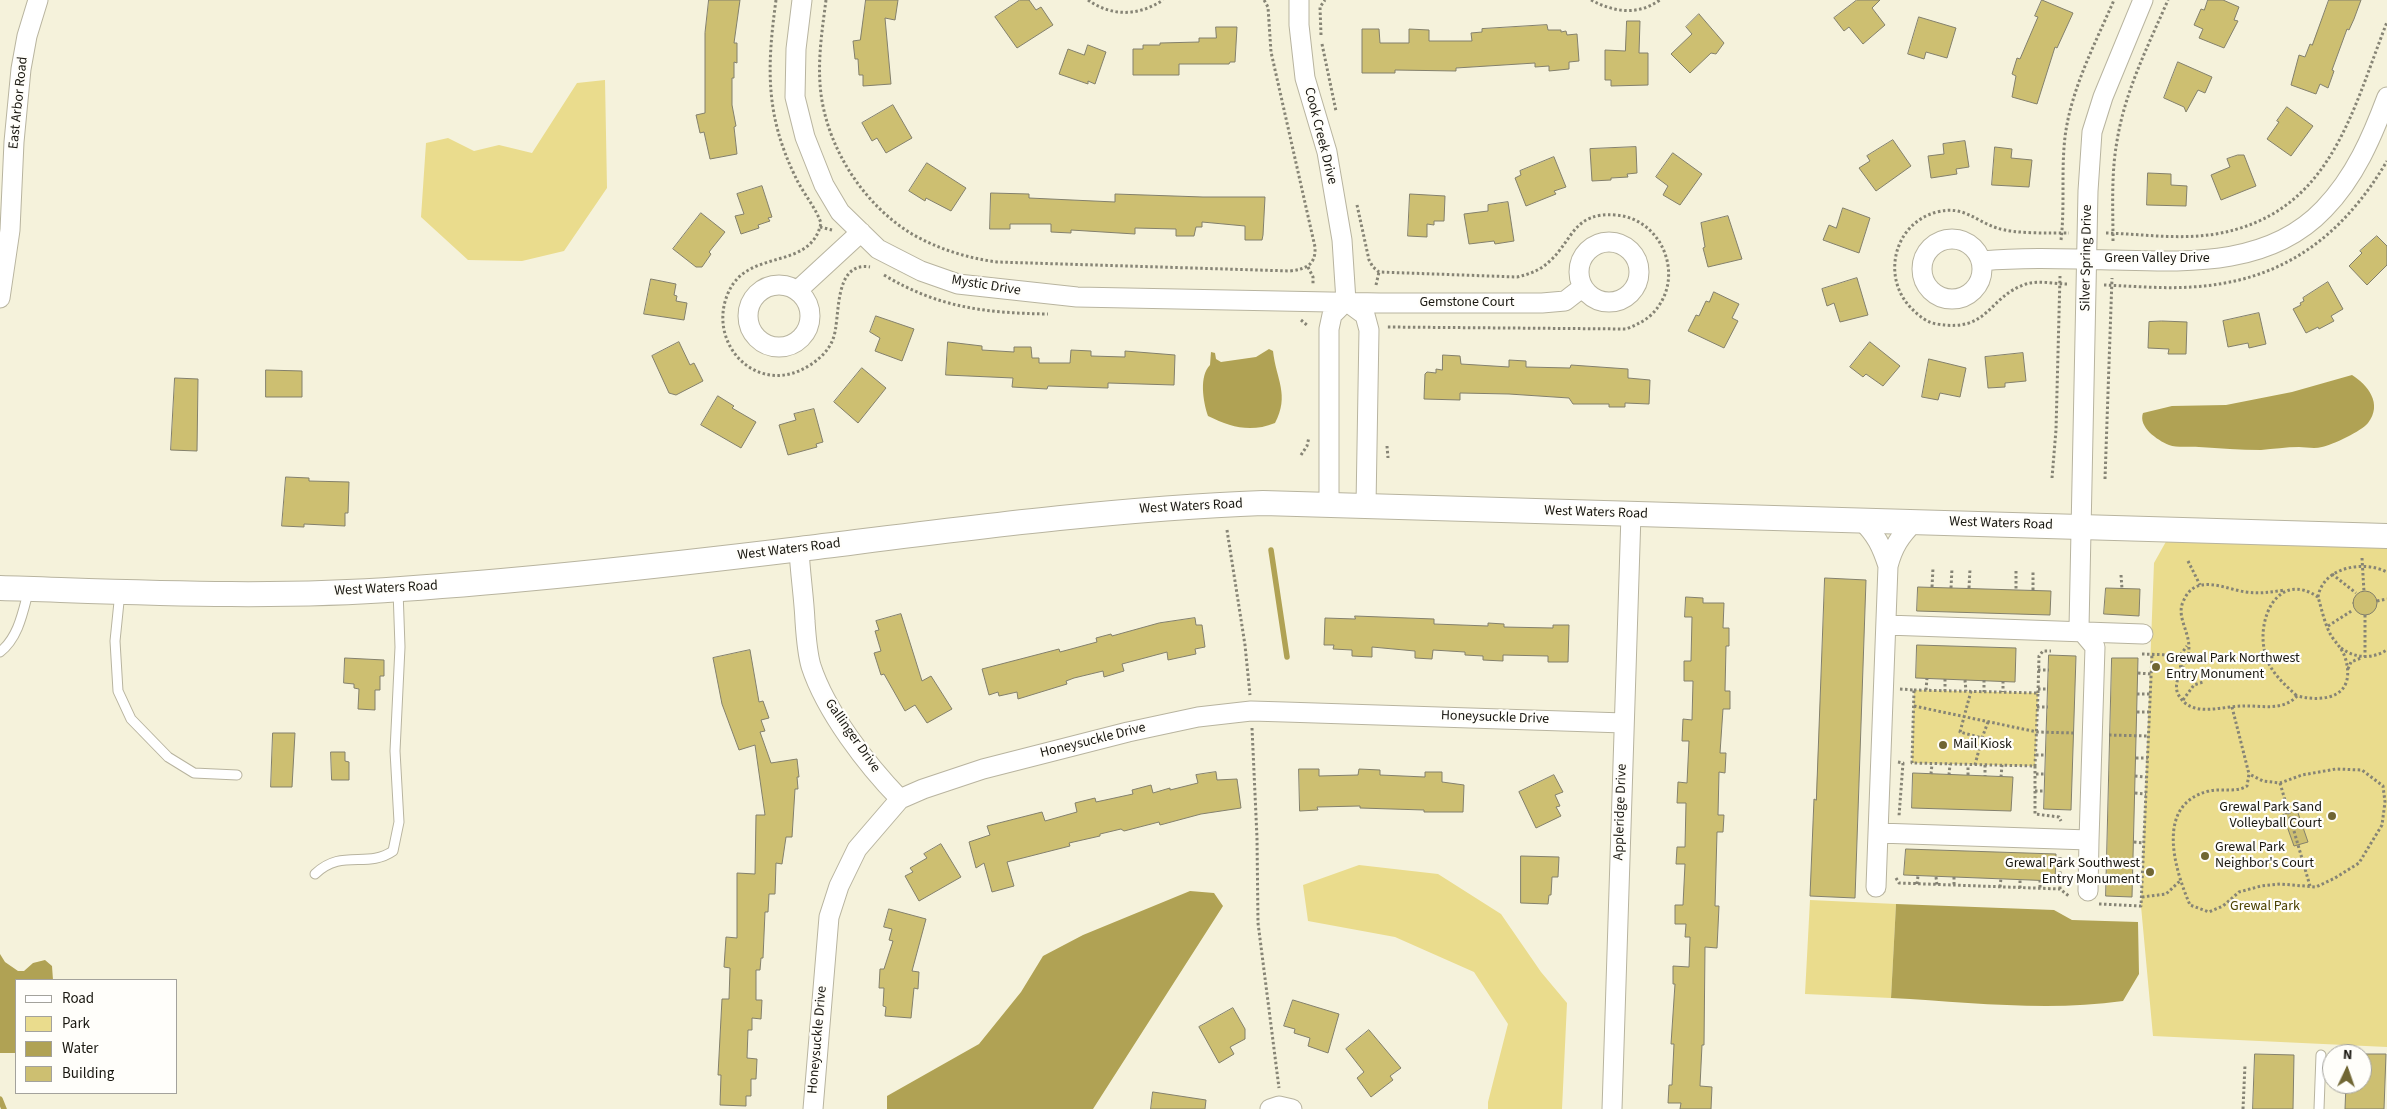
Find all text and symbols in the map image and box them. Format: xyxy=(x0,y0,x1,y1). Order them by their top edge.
street label: East Arbor Road xyxy=(6,56,32,150)
street label: Cook Creek Drive xyxy=(1300,86,1340,186)
street label: Silver Spring Drive xyxy=(2078,204,2096,312)
street label: Green Valley Drive xyxy=(2104,251,2210,267)
street label: Mystic Drive xyxy=(950,272,1022,300)
street label: Gemstone Court xyxy=(1419,295,1515,311)
street label: West Waters Road xyxy=(1139,496,1243,518)
street label: West Waters Road xyxy=(1544,503,1648,523)
street label: West Waters Road xyxy=(1949,514,2053,534)
street label: West Waters Road xyxy=(737,535,841,565)
street label: West Waters Road xyxy=(334,578,438,600)
place label: Grewal Park Northwest Entry Monument xyxy=(2166,651,2300,684)
marker: Grewal Park Northwest Entry Monument xyxy=(2150,661,2162,673)
street label: Gallinger Drive xyxy=(821,696,883,776)
street label: Honeysuckle Drive xyxy=(1441,708,1549,728)
street label: Honeysuckle Drive xyxy=(1038,720,1148,762)
place label: Mail Kiosk xyxy=(1953,737,2012,753)
marker: Mail Kiosk xyxy=(1937,739,1949,751)
street label: Appleridge Drive xyxy=(1611,763,1631,861)
place label: Grewal Park Sand Volleyball Court xyxy=(2219,800,2322,832)
marker: Grewal Park Sand Volleyball Court xyxy=(2326,810,2338,822)
place label: Grewal Park Neighbor's Court xyxy=(2215,840,2314,872)
marker: Grewal Park Neighbor's Court xyxy=(2199,850,2211,862)
place label: Grewal Park Southwest Entry Monument xyxy=(2005,856,2140,889)
marker: Grewal Park Southwest Entry Monument xyxy=(2144,866,2156,878)
park label: Grewal Park xyxy=(2230,899,2300,915)
legend xyxy=(15,979,178,1094)
street label: Honeysuckle Drive xyxy=(805,985,831,1095)
text: Road xyxy=(62,988,94,1009)
text: Park xyxy=(62,1013,90,1034)
text: Water xyxy=(62,1038,98,1059)
north arrow xyxy=(2322,1044,2372,1094)
text: N xyxy=(2343,1045,2353,1065)
text: Building xyxy=(62,1063,114,1084)

